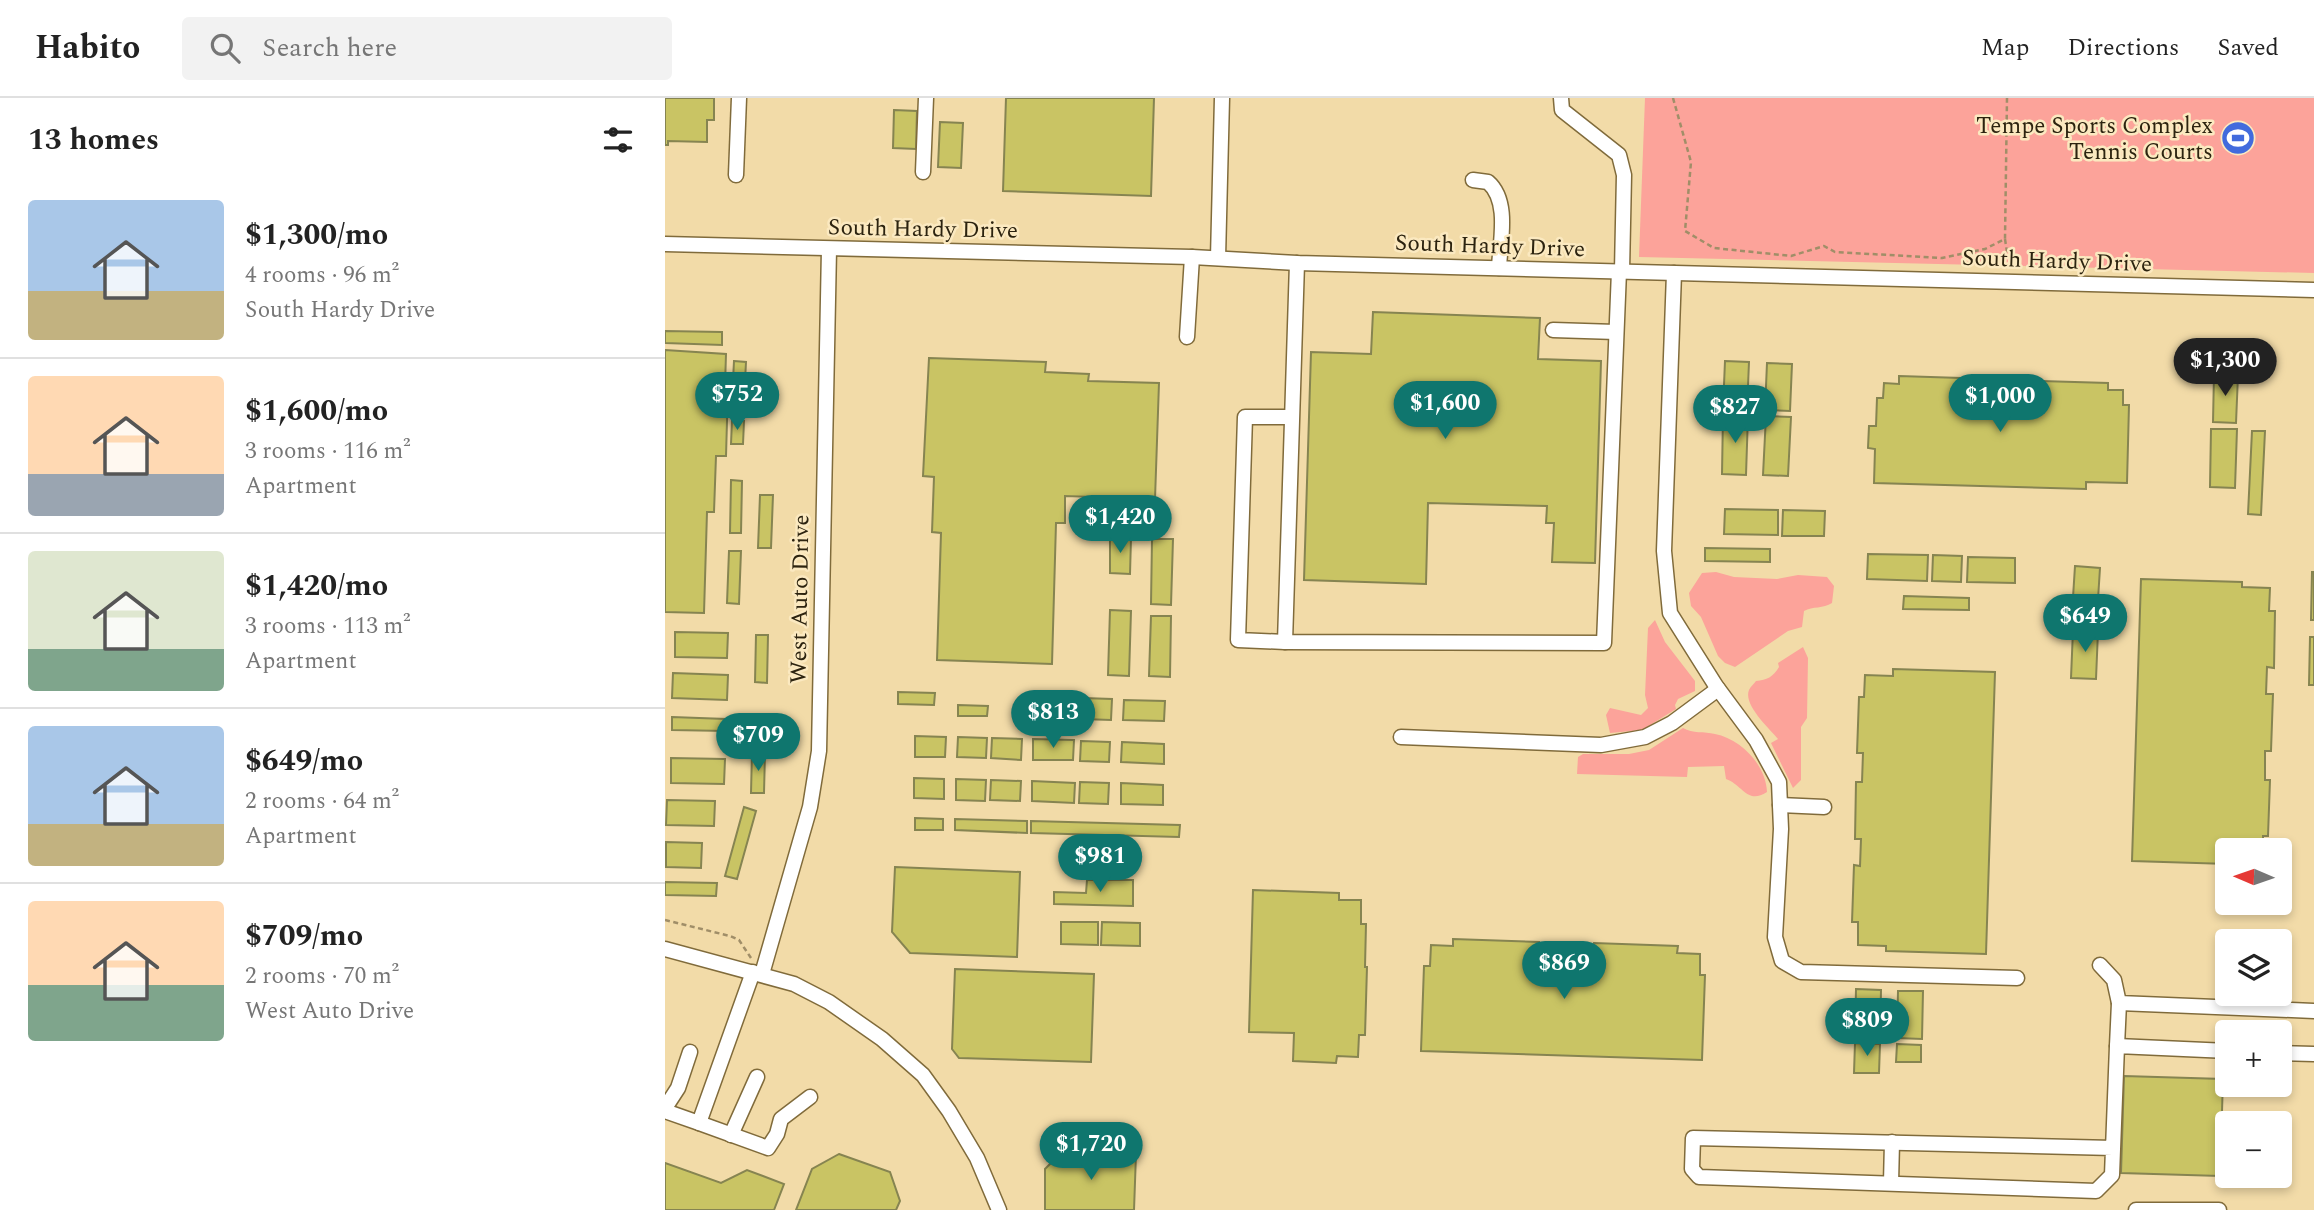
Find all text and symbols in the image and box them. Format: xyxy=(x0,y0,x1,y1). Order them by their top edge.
search box xyxy=(182,17,672,80)
text: Habito xyxy=(35,23,140,73)
text: Search here xyxy=(262,28,397,68)
icon: search xyxy=(206,29,244,67)
text: Map xyxy=(1981,30,2029,66)
text: Directions xyxy=(2067,30,2179,66)
text: Saved xyxy=(2217,30,2279,66)
place label: Tempe Sports Complex Tennis Courts xyxy=(1976,109,2213,170)
text: 13 homes xyxy=(28,117,159,163)
sports icon: Tempe Sports Complex Tennis Courts xyxy=(2219,119,2257,157)
icon: filters xyxy=(599,121,637,159)
street label: South Hardy Drive xyxy=(828,210,1018,249)
text: $1,300/mo xyxy=(245,212,388,258)
street label: South Hardy Drive xyxy=(1394,226,1586,267)
icon: home xyxy=(84,228,168,312)
street label: South Hardy Drive xyxy=(1961,241,2153,282)
text: 4 rooms · 96 m² xyxy=(245,258,399,293)
text: South Hardy Drive xyxy=(245,293,435,328)
pin: $1,300 xyxy=(2168,338,2282,398)
text: $1,300 xyxy=(2190,343,2260,378)
pin: $752 xyxy=(696,372,778,432)
pin: $1,000 xyxy=(1943,374,2057,434)
text: $752 xyxy=(711,377,763,412)
text: $1,000 xyxy=(1965,379,2035,414)
pin: $1,600 xyxy=(1388,382,1502,441)
text: $1,600 xyxy=(1410,386,1480,421)
pin: $827 xyxy=(1694,386,1776,445)
text: $1,600/mo xyxy=(245,388,388,434)
text: $827 xyxy=(1709,390,1761,425)
icon: home xyxy=(84,404,168,488)
text: 3 rooms · 116 m² xyxy=(245,434,411,469)
text: Apartment xyxy=(245,469,357,504)
pin: $1,420 xyxy=(1063,496,1177,555)
text: $1,420 xyxy=(1085,500,1155,535)
street label: West Auto Drive xyxy=(782,514,819,684)
text: $1,420/mo xyxy=(245,563,388,609)
icon: home xyxy=(84,579,168,663)
pin: $649 xyxy=(2044,594,2126,654)
text: $649 xyxy=(2059,599,2111,634)
text: 3 rooms · 113 m² xyxy=(245,609,411,644)
text: Apartment xyxy=(245,644,357,679)
pin: $813 xyxy=(1012,690,1094,750)
text: $813 xyxy=(1027,695,1079,730)
pin: $709 xyxy=(717,714,799,773)
text: $709 xyxy=(732,718,784,753)
text: $649/mo xyxy=(245,738,363,784)
icon: home xyxy=(84,754,168,838)
text: 2 rooms · 64 m² xyxy=(245,784,399,819)
text: Apartment xyxy=(245,819,357,854)
pin: $981 xyxy=(1059,834,1141,894)
north arrow xyxy=(2215,838,2293,915)
map controls xyxy=(2215,838,2292,1188)
text: $981 xyxy=(1074,839,1126,874)
text: $709/mo xyxy=(245,913,363,959)
icon: home xyxy=(84,929,168,1013)
button: layers xyxy=(2215,929,2292,1006)
pin: $869 xyxy=(1523,942,1605,1001)
text: $869 xyxy=(1538,946,1590,981)
text: 2 rooms · 70 m² xyxy=(245,959,399,994)
text: West Auto Drive xyxy=(245,994,414,1029)
pin: $809 xyxy=(1826,998,1908,1058)
text: $809 xyxy=(1841,1003,1893,1038)
button: + xyxy=(2215,1020,2292,1097)
button: − xyxy=(2215,1111,2292,1188)
pin: $1,720 xyxy=(1034,1122,1148,1182)
text: $1,720 xyxy=(1056,1127,1126,1162)

